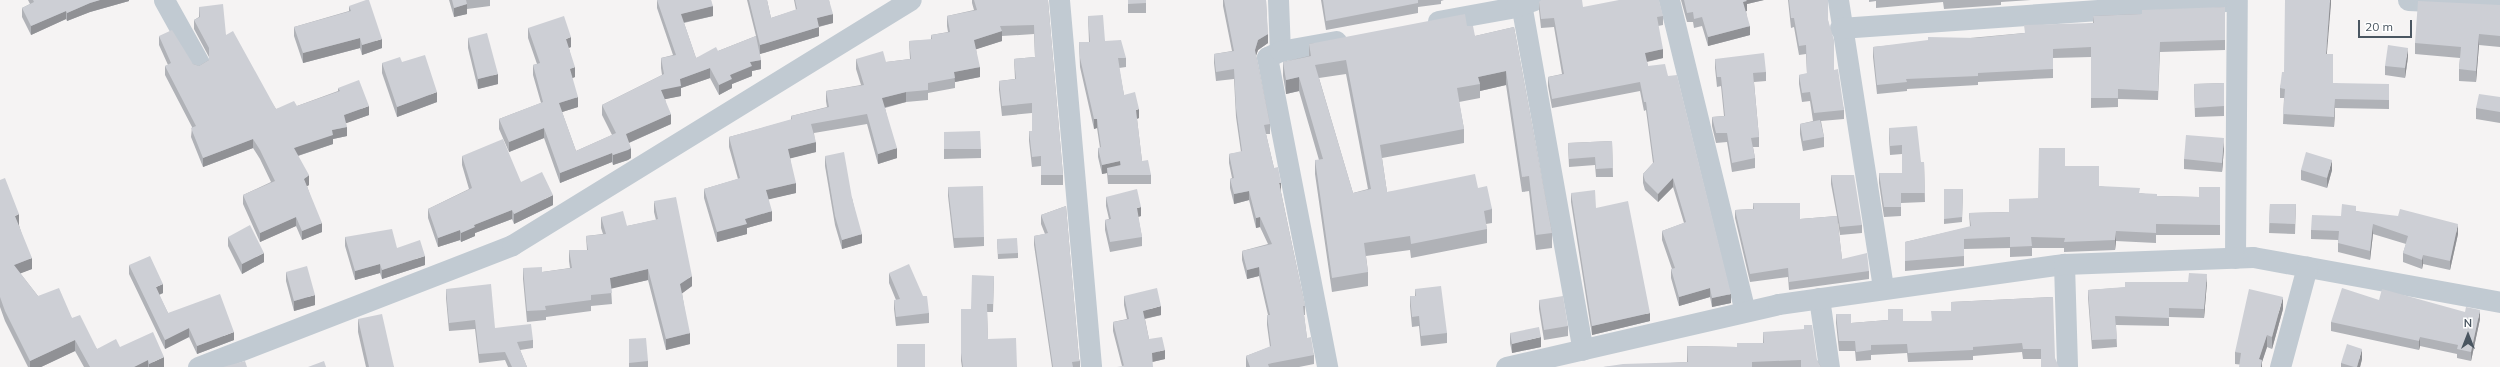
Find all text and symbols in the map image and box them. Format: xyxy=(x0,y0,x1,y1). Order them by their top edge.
scale bar xyxy=(2360,12,2414,38)
text: 20 m xyxy=(2365,19,2393,34)
north arrow xyxy=(2448,315,2488,355)
text: N xyxy=(2464,316,2472,330)

